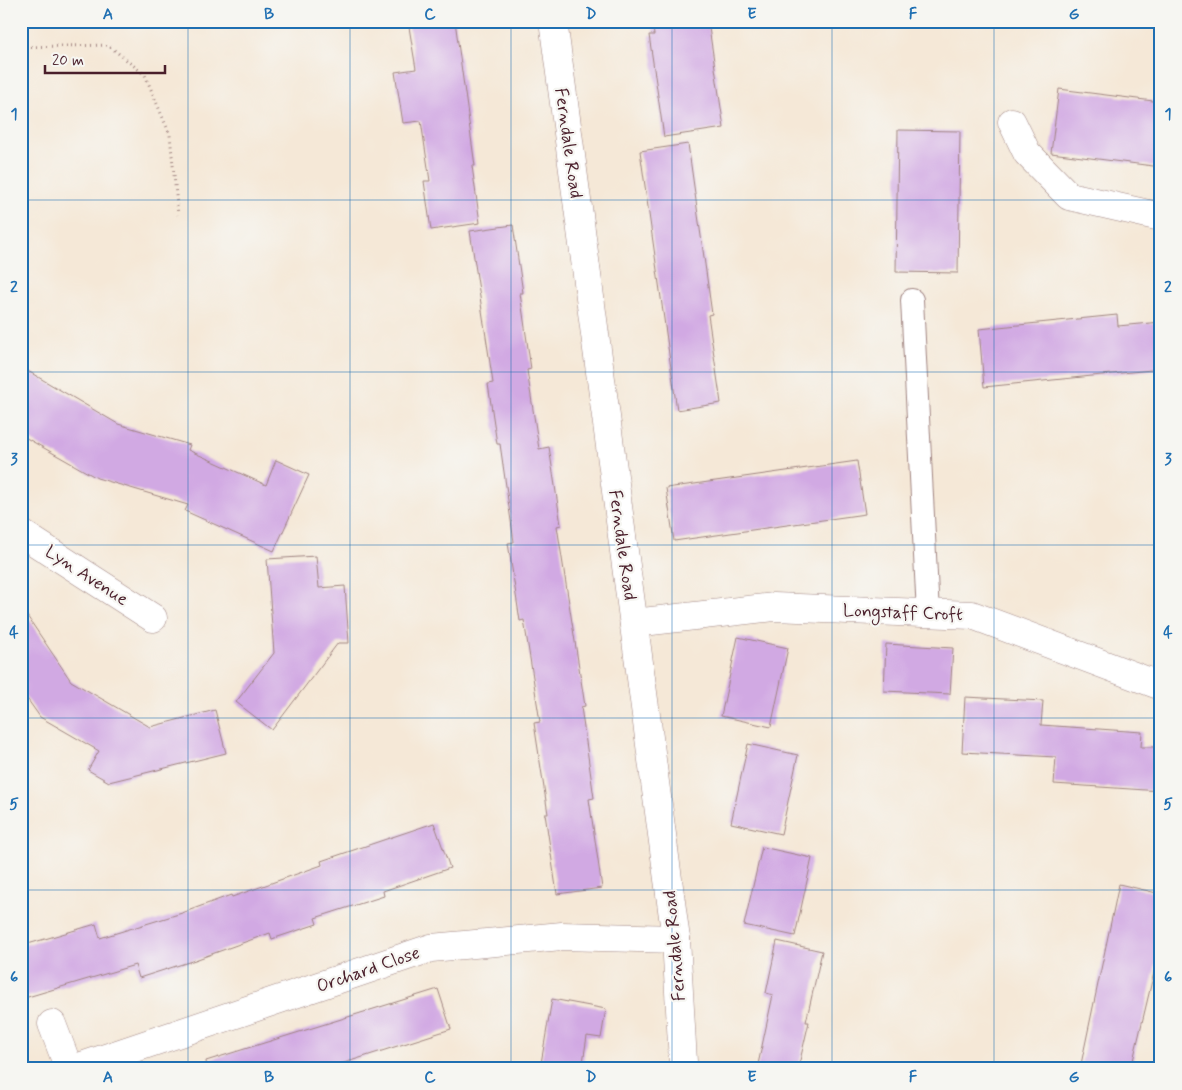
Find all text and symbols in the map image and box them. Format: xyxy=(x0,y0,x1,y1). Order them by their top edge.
text: A xyxy=(103,4,113,25)
text: B xyxy=(264,4,274,25)
text: C xyxy=(424,4,436,25)
text: D xyxy=(585,4,597,25)
text: E xyxy=(747,4,757,25)
text: F xyxy=(909,4,918,25)
text: G xyxy=(1069,4,1080,25)
scale bar xyxy=(45,42,165,74)
text: 20 m xyxy=(52,51,84,71)
street label: Ferndale Road xyxy=(548,86,588,200)
text: 1 xyxy=(10,104,18,125)
text: 1 xyxy=(1164,104,1172,125)
text: 2 xyxy=(10,277,18,298)
text: 2 xyxy=(1164,277,1172,298)
text: 3 xyxy=(10,449,18,470)
text: 3 xyxy=(1164,449,1172,470)
street label: Ferndale Road xyxy=(602,488,642,602)
street label: Lyn Avenue xyxy=(40,540,133,612)
street label: Longstaff Croft xyxy=(843,599,964,628)
text: 4 xyxy=(9,622,19,643)
text: 4 xyxy=(1163,622,1173,643)
text: 5 xyxy=(9,794,19,815)
text: 5 xyxy=(1163,794,1173,815)
street label: Ferndale Road xyxy=(658,889,692,1002)
street label: Orchard Close xyxy=(313,941,423,999)
text: 6 xyxy=(10,967,18,988)
text: 6 xyxy=(1164,967,1172,988)
text: A xyxy=(103,1067,113,1088)
text: B xyxy=(264,1067,274,1088)
text: C xyxy=(424,1067,436,1088)
text: D xyxy=(585,1067,597,1088)
text: E xyxy=(747,1067,757,1088)
text: F xyxy=(909,1067,918,1088)
text: G xyxy=(1069,1067,1080,1088)

